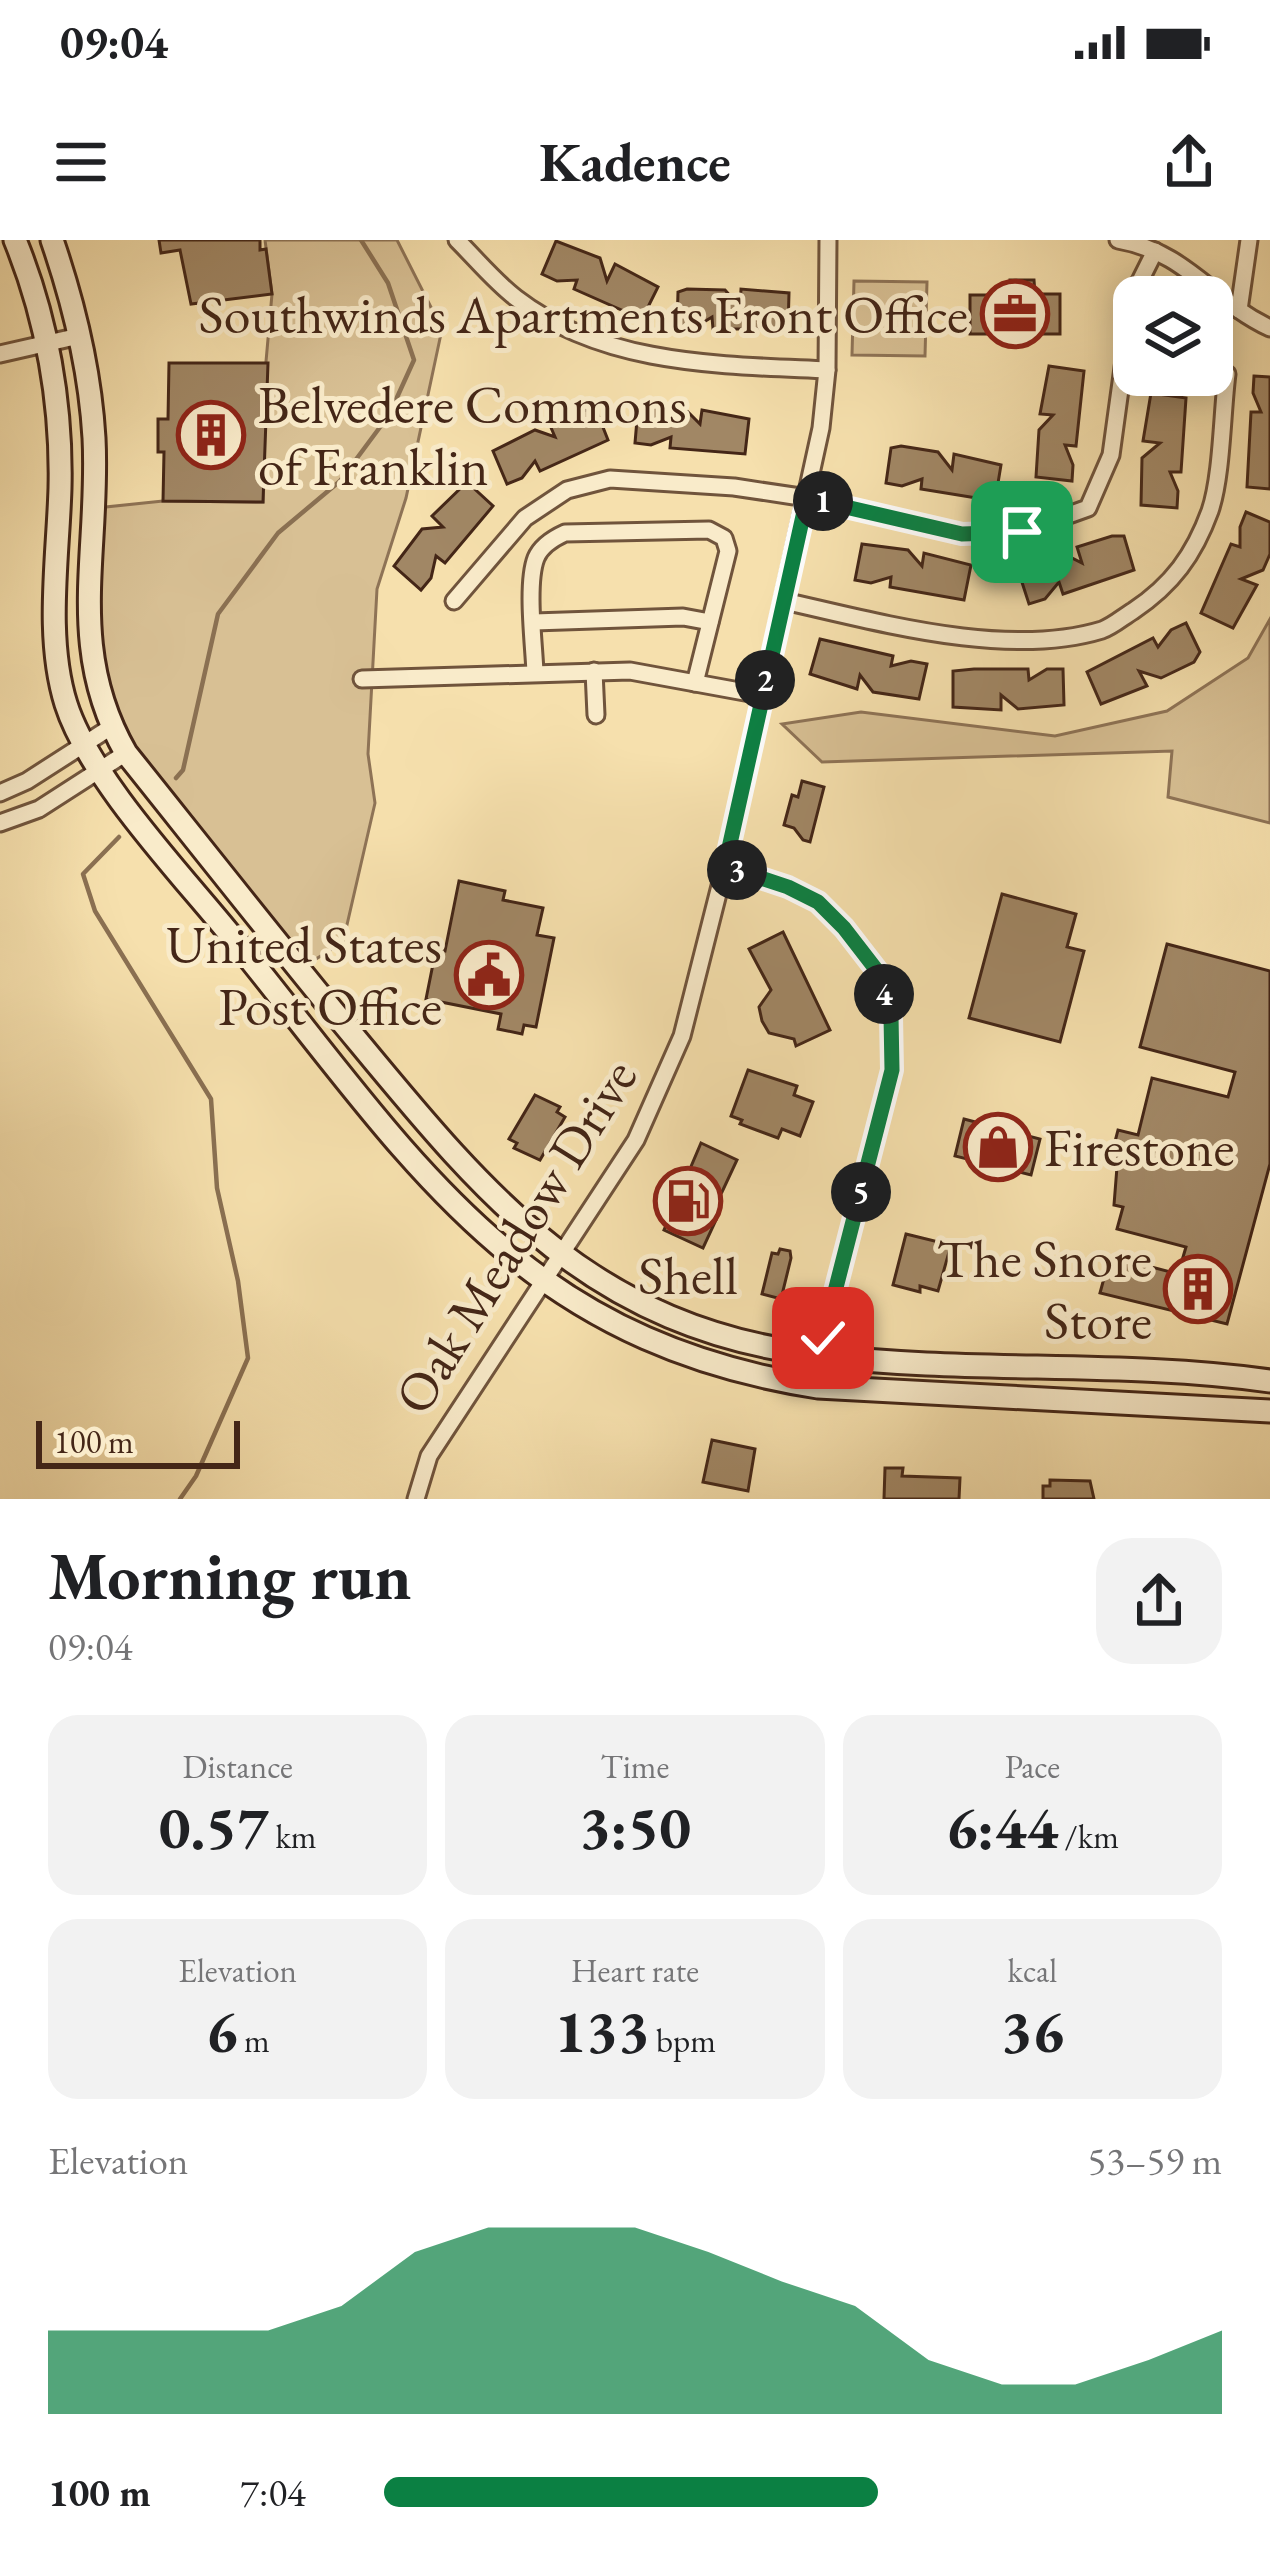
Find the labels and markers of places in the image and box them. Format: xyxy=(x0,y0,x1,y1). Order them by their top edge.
place label: Southwinds Apartments Front Office xyxy=(199,279,968,349)
office icon: Southwinds Apartments Front Office xyxy=(980,279,1050,349)
place label: Belvedere Commons of Franklin xyxy=(258,369,687,501)
building icon: Belvedere Commons of Franklin xyxy=(176,400,246,470)
pin: 1 xyxy=(793,471,853,531)
pin xyxy=(971,481,1073,583)
pin: 2 xyxy=(735,650,795,710)
pin: 3 xyxy=(707,840,767,900)
place label: United States Post Office xyxy=(166,909,442,1041)
public building icon: United States Post Office xyxy=(454,940,524,1010)
pin: 4 xyxy=(854,964,914,1024)
shop icon: Firestone xyxy=(963,1112,1033,1182)
place label: Firestone xyxy=(1044,1112,1235,1182)
pin: 5 xyxy=(831,1162,891,1222)
fuel station icon: Shell xyxy=(653,1166,723,1236)
place label: The Snore Store xyxy=(937,1223,1152,1355)
place label: Shell xyxy=(638,1240,738,1310)
building icon: The Snore Store xyxy=(1163,1254,1233,1324)
pin xyxy=(772,1287,874,1389)

